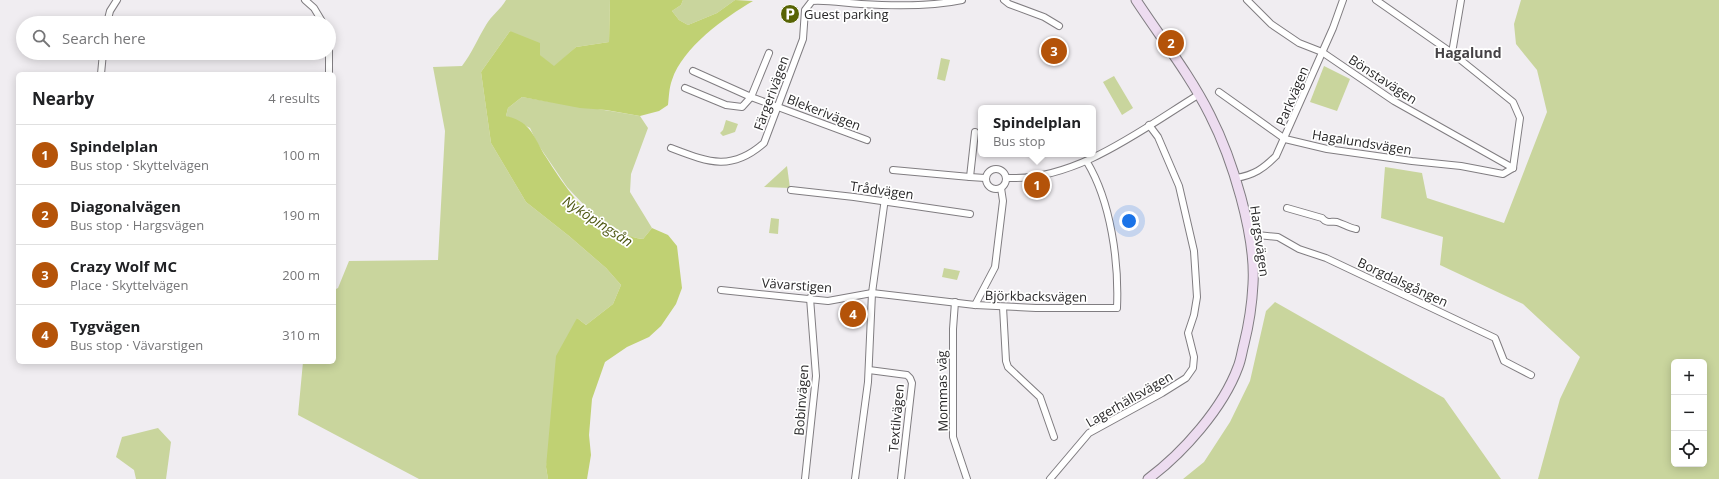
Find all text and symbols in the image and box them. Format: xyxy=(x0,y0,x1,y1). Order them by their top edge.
parking icon: Guest parking xyxy=(779,3,801,25)
place label: Guest parking xyxy=(804,5,889,23)
search box xyxy=(16,16,336,60)
icon: search xyxy=(30,27,52,49)
text: Search here xyxy=(62,28,146,48)
pin: 2 xyxy=(1158,28,1184,58)
pin: 3 xyxy=(1041,36,1067,66)
district label: Hagalund xyxy=(1434,43,1502,62)
street label: Bönstavägen xyxy=(1345,50,1421,108)
street label: Färgerivägen xyxy=(749,53,793,133)
street label: Parkvägen xyxy=(1271,63,1313,129)
text: Nearby xyxy=(32,87,94,110)
text: 4 results xyxy=(268,89,320,107)
street label: Blekerivägen xyxy=(784,90,864,134)
popup xyxy=(978,105,1096,157)
text: Spindelplan xyxy=(993,112,1081,132)
street label: Hagalundsvägen xyxy=(1311,125,1413,159)
text: Bus stop xyxy=(993,132,1045,150)
text: Spindelplan xyxy=(70,136,158,156)
text: 1 xyxy=(41,146,49,164)
text: 100 m xyxy=(282,146,320,164)
text: Bus stop · Skyttelvägen xyxy=(70,156,209,174)
pin: 1 xyxy=(1024,170,1050,200)
street label: Trådvägen xyxy=(849,177,915,203)
water label: Nyköpingsån xyxy=(559,191,637,251)
text: Diagonalvägen xyxy=(70,196,181,216)
street label: Hargsvägen xyxy=(1246,204,1274,278)
text: 2 xyxy=(41,206,49,224)
text: 190 m xyxy=(282,206,320,224)
your location xyxy=(1119,211,1139,231)
text: Bus stop · Hargsvägen xyxy=(70,216,204,234)
street label: Borgdalsgången xyxy=(1355,253,1451,311)
text: Crazy Wolf MC xyxy=(70,256,177,276)
text: 3 xyxy=(41,266,49,284)
text: 200 m xyxy=(282,266,320,284)
street label: Vävarstigen xyxy=(761,274,833,296)
text: Place · Skyttelvägen xyxy=(70,276,188,294)
street label: Björkbacksvägen xyxy=(985,286,1087,306)
pin: 4 xyxy=(840,299,866,329)
text: Tygvägen xyxy=(70,316,140,336)
text: 4 xyxy=(41,326,49,344)
text: 310 m xyxy=(282,326,320,344)
text: Bus stop · Vävarstigen xyxy=(70,336,203,354)
street label: Mommas väg xyxy=(932,350,952,432)
map controls xyxy=(1671,359,1707,467)
button: + xyxy=(1671,359,1707,395)
street label: Bobinvägen xyxy=(790,364,812,436)
street label: Lagerhällsvägen xyxy=(1082,367,1176,431)
street label: Textilvägen xyxy=(884,383,908,453)
button: − xyxy=(1671,395,1707,431)
button: locate xyxy=(1671,431,1707,467)

